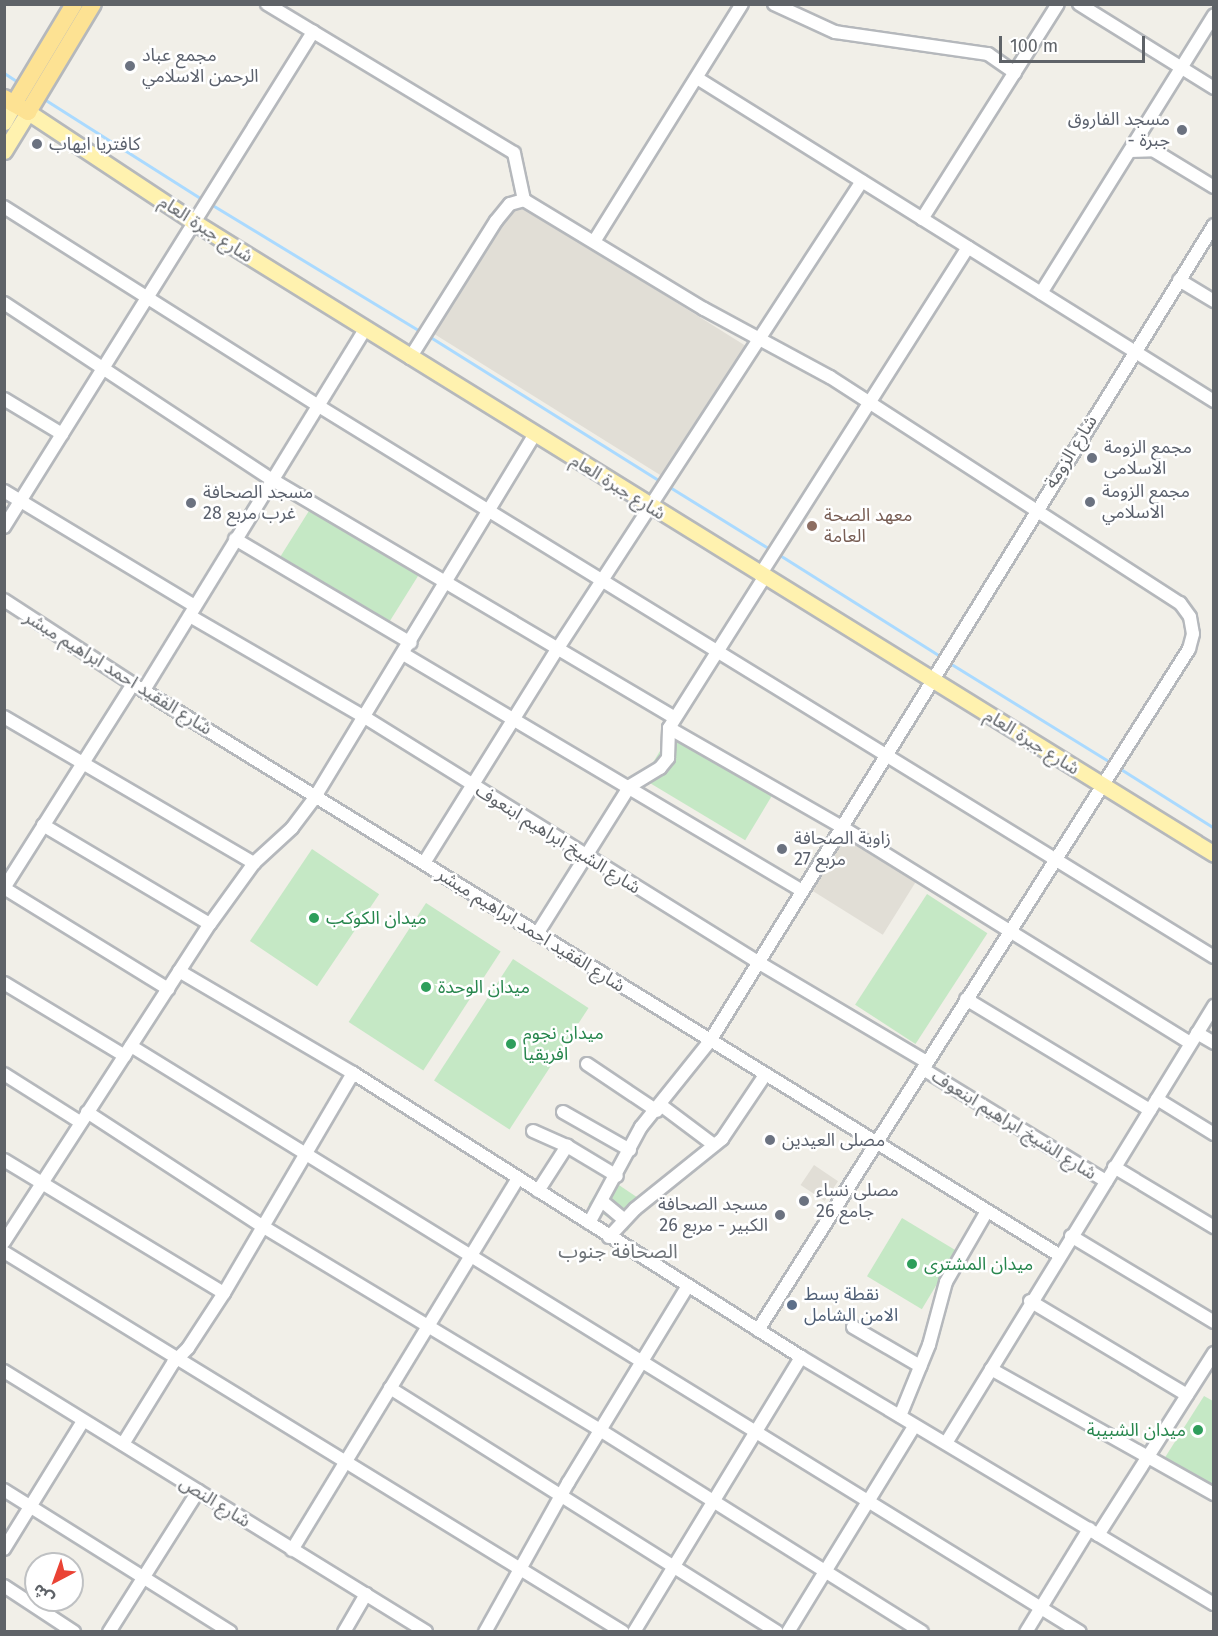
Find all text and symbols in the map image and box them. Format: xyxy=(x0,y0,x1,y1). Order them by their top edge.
scale bar xyxy=(1002,24,1148,62)
text: 100 m xyxy=(1010,35,1058,57)
place label: مجمع عباد الرحمن الاسلامي xyxy=(142,45,259,88)
marker: مجمع عباد الرحمن الاسلامي xyxy=(123,59,137,73)
place label: مسجد الفاروق - جبرة xyxy=(1068,109,1170,152)
marker: مسجد الفاروق - جبرة xyxy=(1175,123,1189,137)
place label: كافتريا ايهاب xyxy=(49,133,140,155)
marker: كافتريا ايهاب xyxy=(30,137,44,151)
street label: شارع جبرة العام xyxy=(155,191,257,267)
street label: شارع الزومة xyxy=(1040,411,1102,493)
place label: مجمع الزومة الاسلامى xyxy=(1104,437,1192,480)
street label: شارع جبرة العام xyxy=(567,449,669,525)
marker: مجمع الزومة الاسلامى xyxy=(1085,451,1099,465)
place label: مجمع الزومة الاسلامي xyxy=(1102,481,1190,524)
place label: مسجد الصحافة غرب مربع 28 xyxy=(203,482,313,524)
marker: مجمع الزومة الاسلامي xyxy=(1083,495,1097,509)
marker: مسجد الصحافة غرب مربع 28 xyxy=(184,496,198,510)
place label: معهد الصحة العامة xyxy=(824,505,913,548)
marker: معهد الصحة العامة xyxy=(805,519,819,533)
street label: شارع الفقيد احمد ابراهيم مبشر xyxy=(20,606,216,740)
street label: شارع جبرة العام xyxy=(981,704,1083,780)
street label: شارع الشيخ ابراهيم ابنعوف xyxy=(472,779,644,899)
place label: زاوية الصحافة مربع 27 xyxy=(794,828,891,870)
marker: زاوية الصحافة مربع 27 xyxy=(775,842,789,856)
street label: شارع الفقيد احمد ابراهيم مبشر xyxy=(433,863,629,997)
place label: ميدان الكوكب xyxy=(326,907,427,929)
marker: ميدان الكوكب xyxy=(307,911,321,925)
place label: ميدان الوحدة xyxy=(438,976,530,998)
marker: ميدان الوحدة xyxy=(419,980,433,994)
place label: ميدان نجوم افريقيا xyxy=(523,1023,604,1066)
marker: ميدان نجوم افريقيا xyxy=(504,1037,518,1051)
street label: شارع الشيخ ابراهيم ابنعوف xyxy=(928,1065,1100,1185)
place label: مصلى العيدين xyxy=(782,1129,885,1151)
marker: مصلى العيدين xyxy=(763,1133,777,1147)
place label: مصلى نساء جامع 26 xyxy=(816,1180,899,1222)
place label: مسجد الصحافة الكبير - مربع 26 xyxy=(658,1194,768,1236)
marker: مصلى نساء جامع 26 xyxy=(797,1194,811,1208)
marker: مسجد الصحافة الكبير - مربع 26 xyxy=(773,1208,787,1222)
district label: الصحافة جنوب xyxy=(558,1239,678,1263)
place label: ميدان المشترى xyxy=(924,1253,1033,1275)
marker: ميدان المشترى xyxy=(905,1257,919,1271)
place label: نقطة بسط الامن الشامل xyxy=(804,1284,898,1326)
marker: نقطة بسط الامن الشامل xyxy=(785,1298,799,1312)
place label: ميدان الشبيبة xyxy=(1087,1419,1186,1441)
marker: ميدان الشبيبة xyxy=(1191,1423,1205,1437)
street label: شارع النص xyxy=(176,1472,254,1532)
north arrow xyxy=(24,1552,84,1612)
text: ش xyxy=(29,1580,58,1609)

